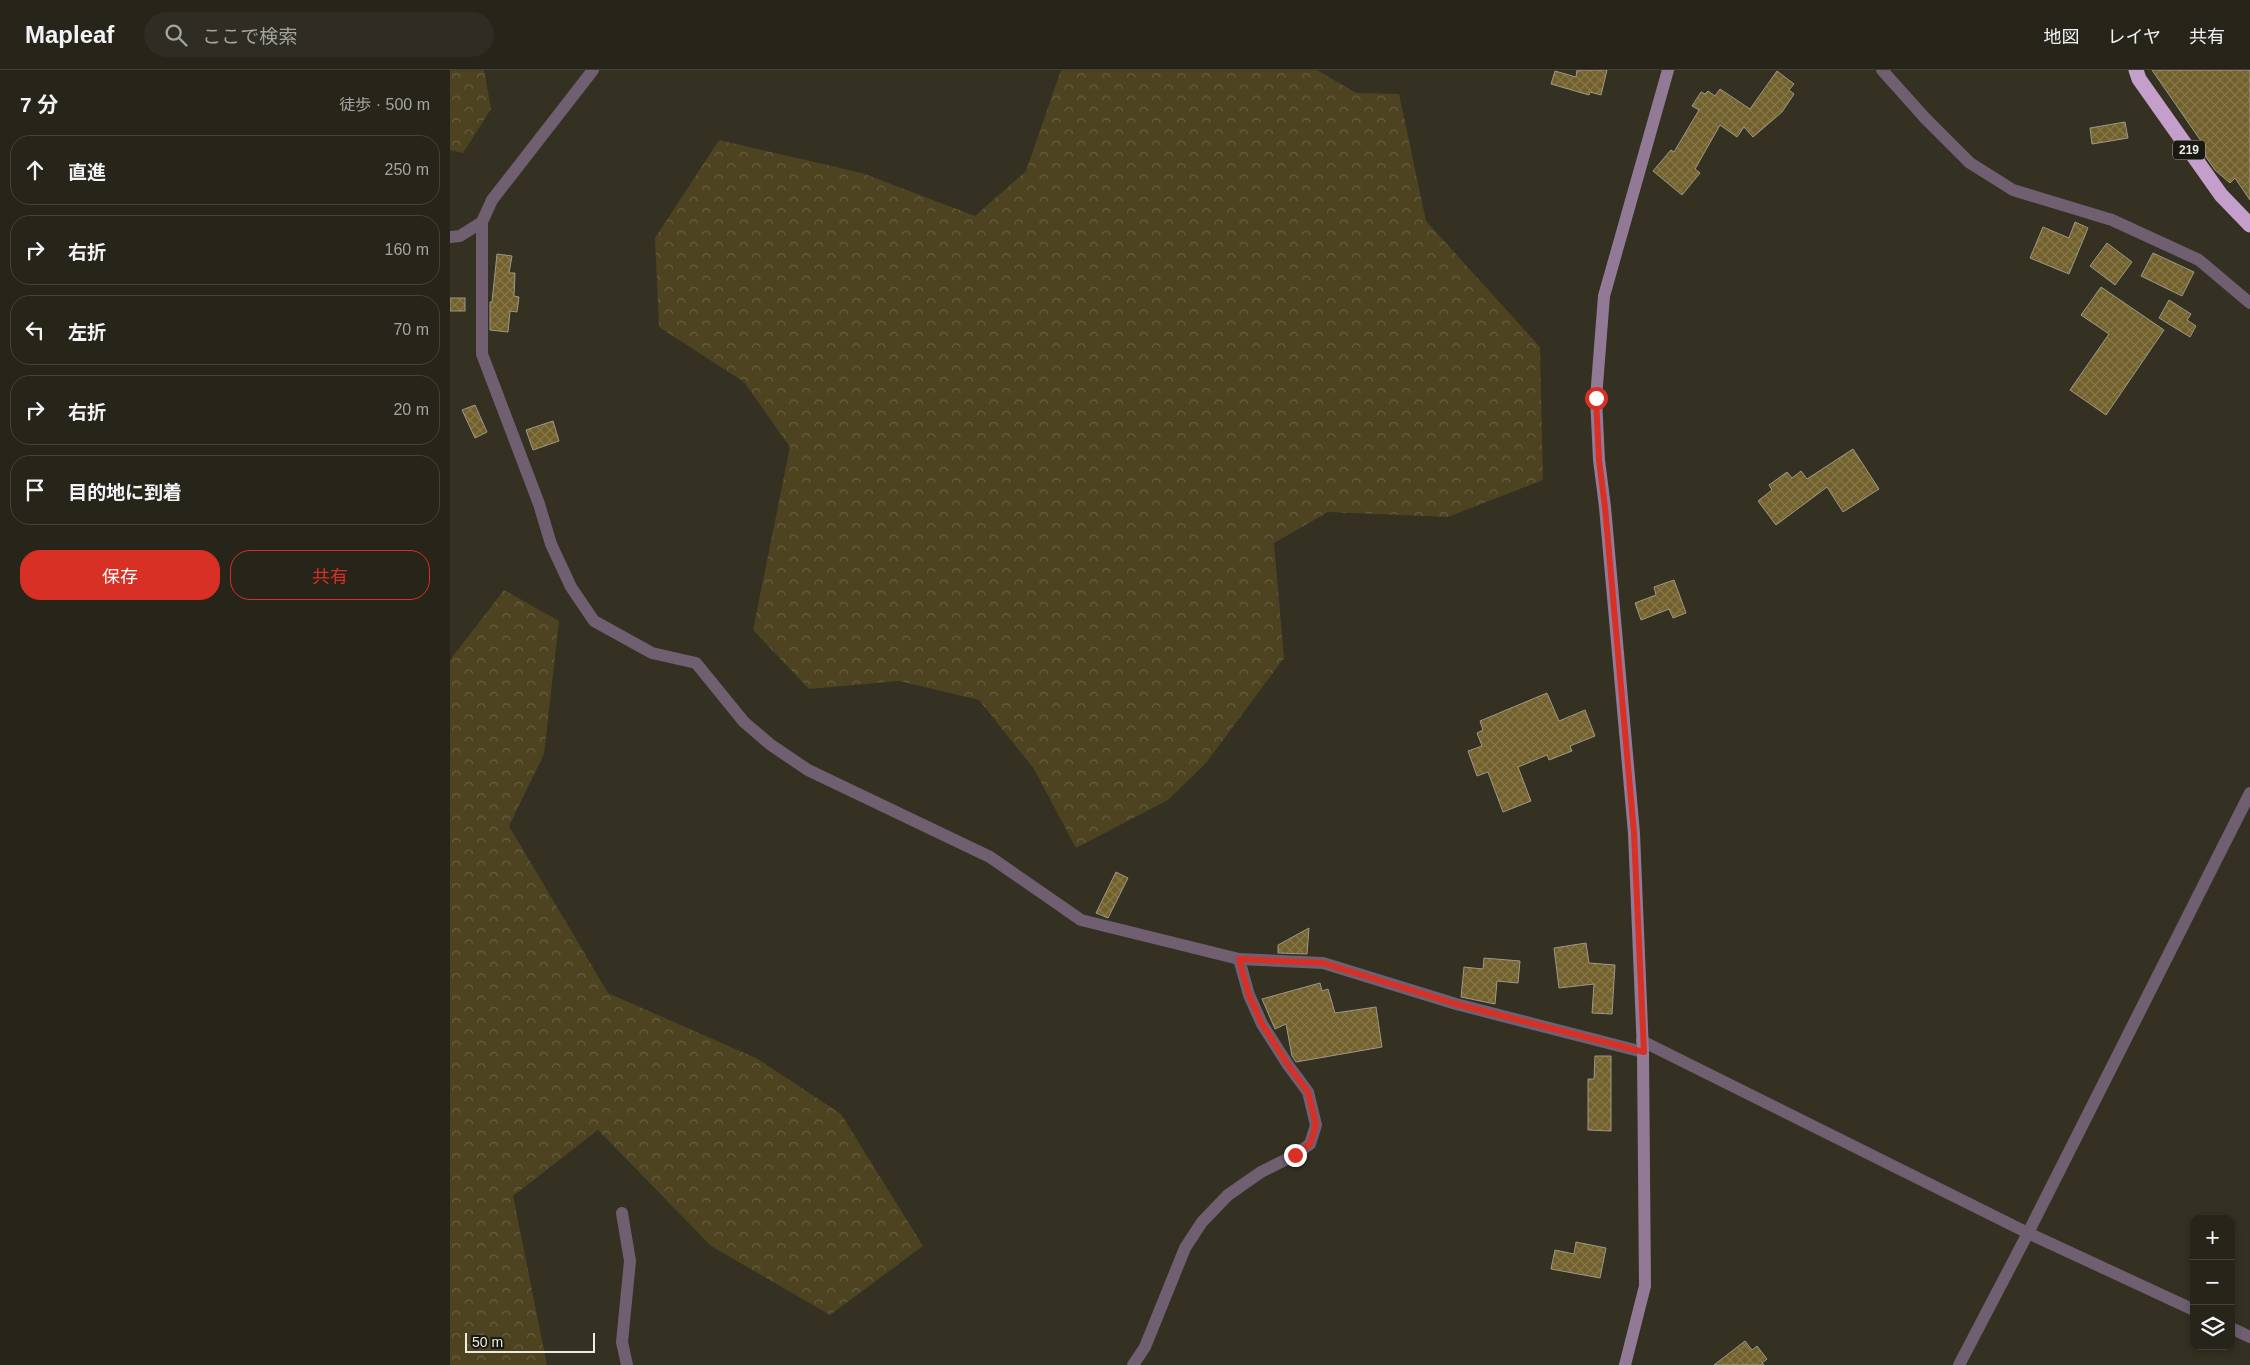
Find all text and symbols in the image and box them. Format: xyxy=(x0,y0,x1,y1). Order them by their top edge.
search box xyxy=(144,12,494,57)
text: Mapleaf xyxy=(25,21,114,48)
icon: search xyxy=(162,21,190,49)
text: ここで検索 xyxy=(202,26,297,47)
text: 地図 xyxy=(2044,27,2080,47)
text: レイヤ xyxy=(2108,27,2161,47)
text: 共有 xyxy=(2189,27,2225,47)
text: 7 分 xyxy=(20,93,59,116)
text: 徒歩 · 500 m xyxy=(339,96,430,113)
road number: 219 xyxy=(2173,140,2205,160)
icon: ahead xyxy=(21,156,49,184)
text: 250 m xyxy=(385,161,429,178)
text: 直進 xyxy=(68,162,106,183)
icon: right xyxy=(21,236,49,264)
text: 160 m xyxy=(385,241,429,258)
text: 右折 xyxy=(68,242,106,263)
icon: left xyxy=(21,316,49,344)
text: 70 m xyxy=(393,321,429,338)
text: 左折 xyxy=(68,322,106,343)
route start xyxy=(1585,387,1608,410)
icon: right xyxy=(21,396,49,424)
text: 20 m xyxy=(393,401,429,418)
text: 右折 xyxy=(68,402,106,423)
icon: arrive xyxy=(21,476,49,504)
text: 目的地に到着 xyxy=(68,482,182,503)
button: 保存 xyxy=(20,550,220,600)
button: 共有 xyxy=(230,550,430,600)
route end xyxy=(1284,1144,1307,1167)
map controls xyxy=(2190,1215,2235,1350)
button: + xyxy=(2190,1215,2235,1260)
button: − xyxy=(2190,1260,2235,1305)
button: layers xyxy=(2190,1305,2235,1350)
scale bar xyxy=(465,1330,595,1353)
text: 50 m xyxy=(472,1334,503,1350)

